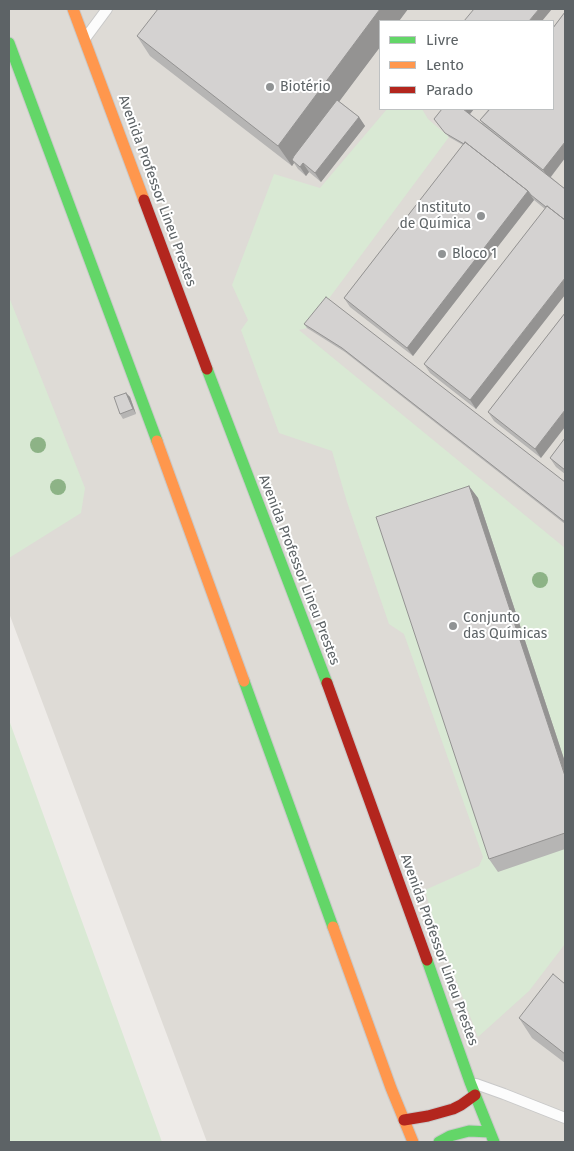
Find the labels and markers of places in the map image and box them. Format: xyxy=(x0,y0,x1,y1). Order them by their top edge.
place label: Biotério xyxy=(280,79,331,95)
marker: Biotério xyxy=(264,81,276,93)
place label: Instituto de Química xyxy=(399,200,471,232)
marker: Instituto de Química xyxy=(475,210,487,222)
place label: Bloco 1 xyxy=(452,246,497,262)
marker: Bloco 1 xyxy=(436,248,448,260)
place label: Conjunto das Químicas xyxy=(463,610,547,642)
marker: Conjunto das Químicas xyxy=(447,620,459,632)

